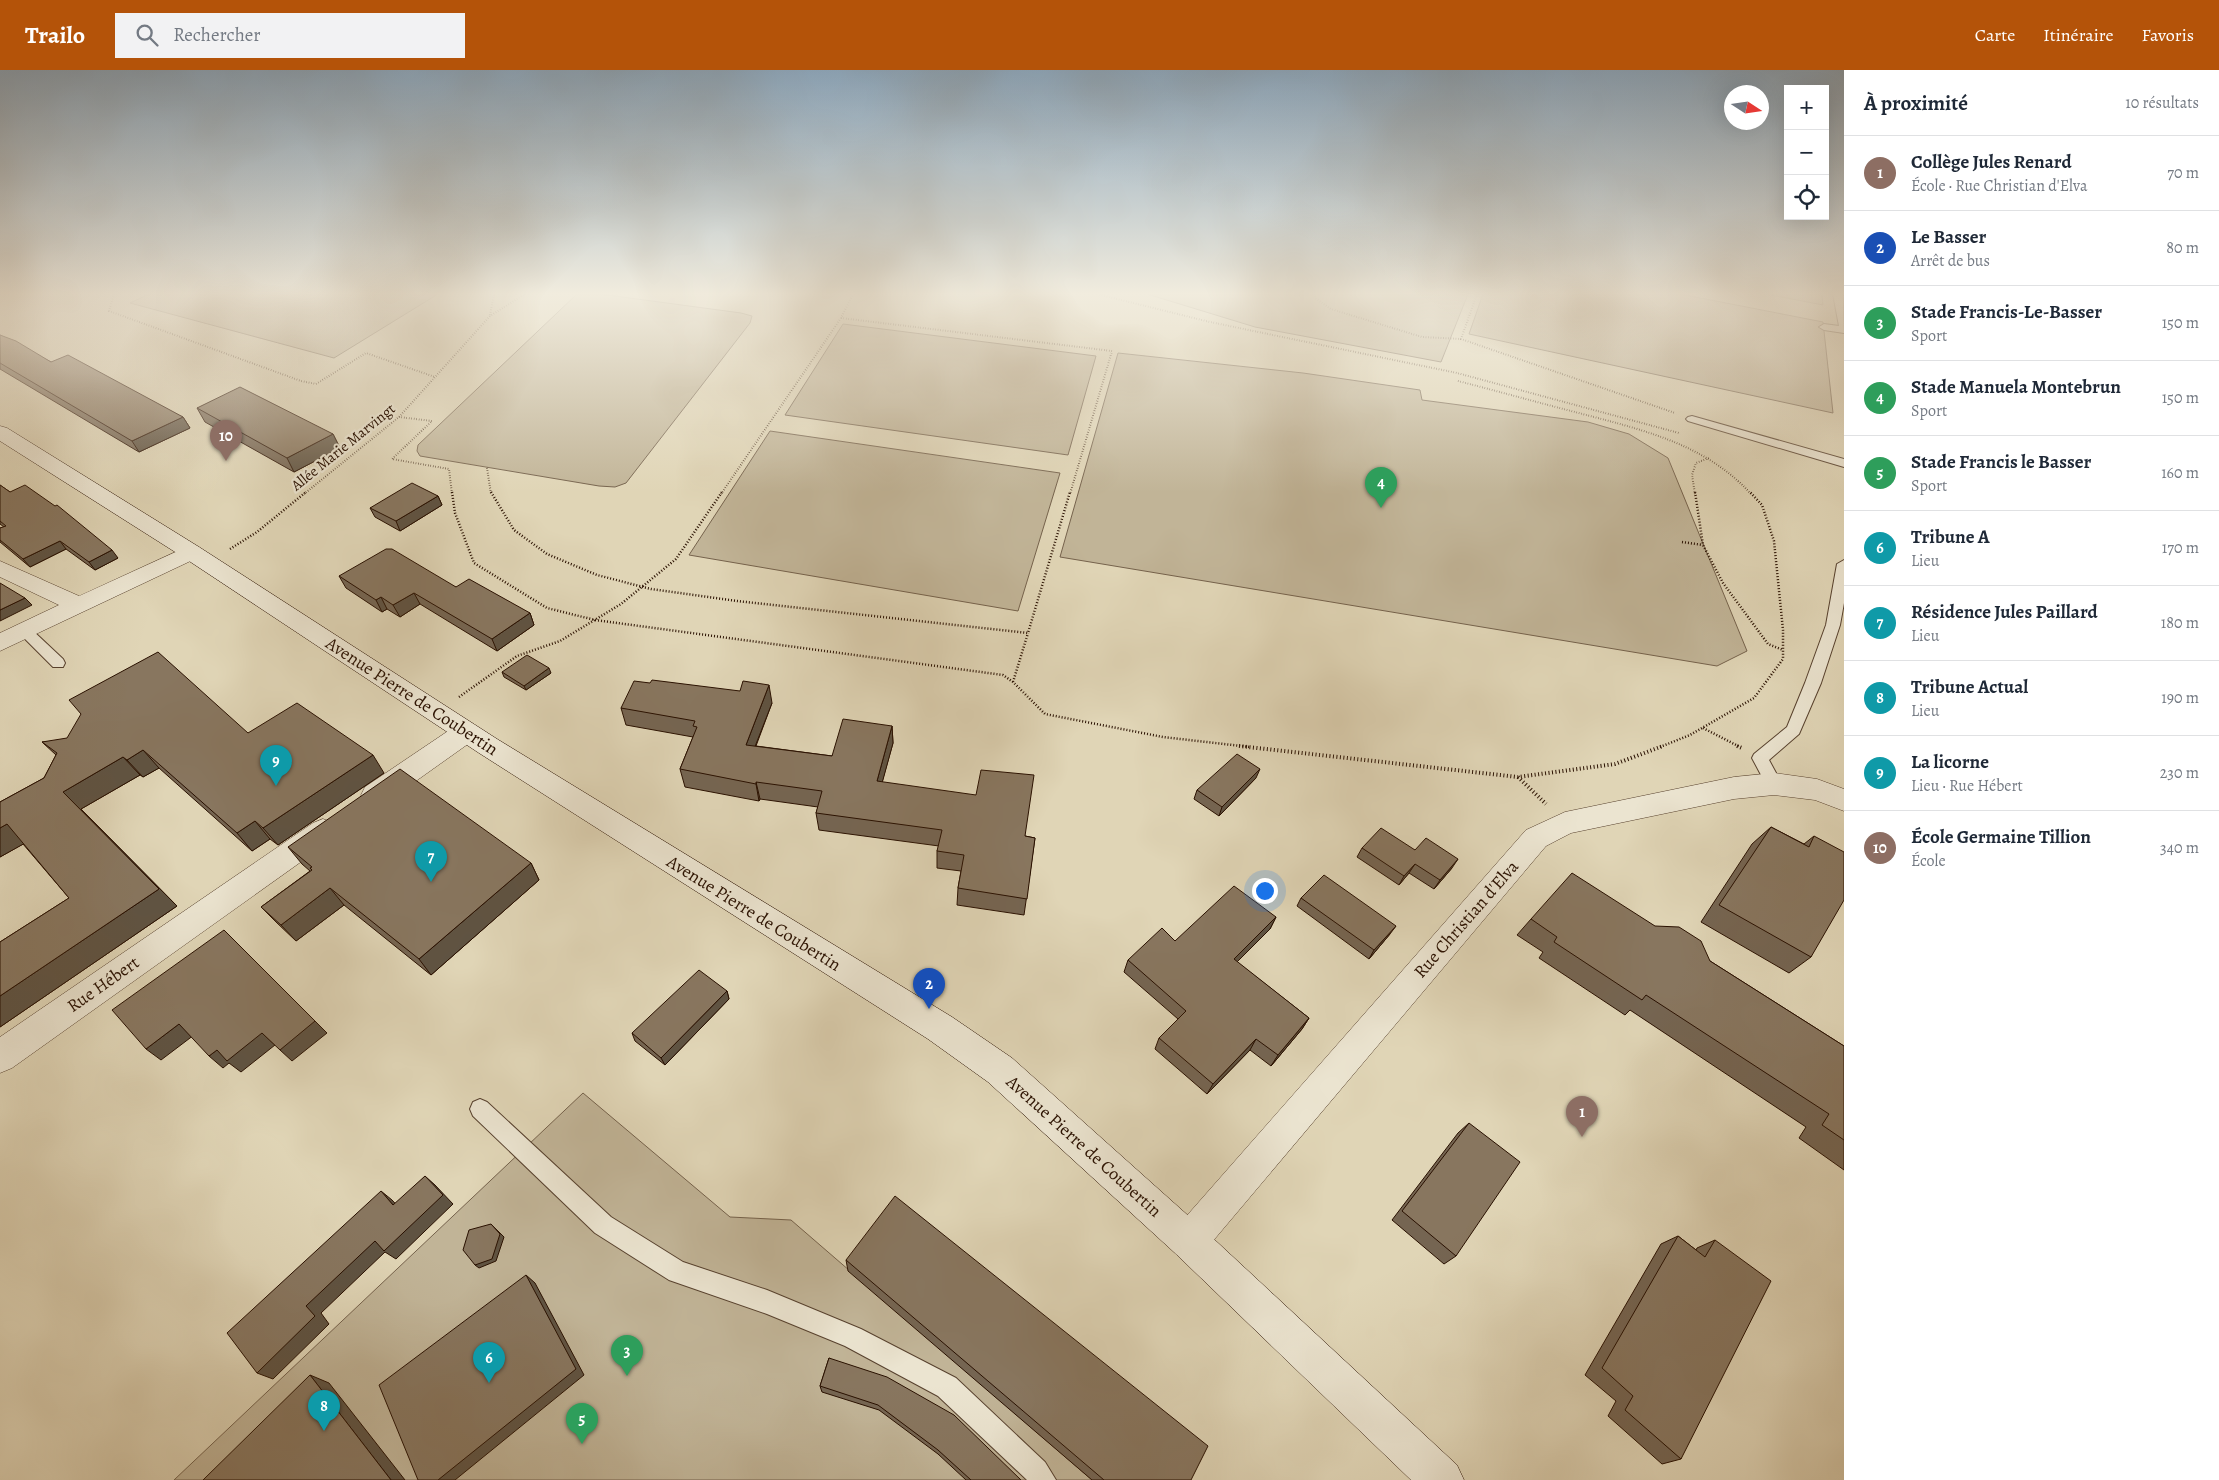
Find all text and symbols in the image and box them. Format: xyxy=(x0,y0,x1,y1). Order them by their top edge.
search box xyxy=(115,13,465,58)
text: Trailo xyxy=(25,19,85,51)
icon: search xyxy=(133,21,161,49)
text: Rechercher xyxy=(173,22,261,48)
text: Carte xyxy=(1975,23,2015,47)
text: Itinéraire xyxy=(2043,23,2114,47)
text: Favoris xyxy=(2142,23,2194,47)
north arrow xyxy=(1724,85,1769,130)
map controls xyxy=(1784,85,1829,220)
button: + xyxy=(1784,85,1829,130)
text: À proximité xyxy=(1864,89,1968,117)
text: 10 résultats xyxy=(2125,92,2199,114)
button: − xyxy=(1784,130,1829,175)
text: Collège Jules Renard xyxy=(1911,149,2072,175)
text: 1 xyxy=(1877,162,1883,184)
text: 70 m xyxy=(2167,162,2199,184)
button: locate xyxy=(1784,175,1829,220)
text: École · Rue Christian d'Elva xyxy=(1911,175,2087,197)
text: Le Basser xyxy=(1911,224,1986,250)
text: 2 xyxy=(1876,237,1884,259)
text: 80 m xyxy=(2166,237,2199,259)
text: Arrêt de bus xyxy=(1911,250,1990,272)
text: Stade Francis-Le-Basser xyxy=(1911,299,2102,325)
text: 3 xyxy=(1877,312,1883,334)
text: 150 m xyxy=(2162,312,2199,334)
text: Sport xyxy=(1911,325,1947,347)
text: Stade Manuela Montebrun xyxy=(1911,374,2121,400)
text: 4 xyxy=(1876,387,1884,409)
text: 150 m xyxy=(2162,387,2199,409)
street label: Allée Marie Marvingt xyxy=(286,399,399,496)
text: Sport xyxy=(1911,400,1947,422)
pin: 10 xyxy=(210,420,242,461)
text: Stade Francis le Basser xyxy=(1911,449,2091,475)
text: 5 xyxy=(1877,462,1883,484)
text: 160 m xyxy=(2161,462,2199,484)
pin: 4 xyxy=(1365,467,1397,508)
text: Sport xyxy=(1911,475,1947,497)
text: Tribune A xyxy=(1911,524,1990,550)
text: 6 xyxy=(1876,537,1884,559)
text: 170 m xyxy=(2162,537,2199,559)
text: Lieu xyxy=(1911,550,1939,572)
text: Résidence Jules Paillard xyxy=(1911,599,2098,625)
text: 7 xyxy=(1877,612,1883,634)
text: 180 m xyxy=(2161,612,2199,634)
text: Lieu xyxy=(1911,625,1939,647)
street label: Avenue Pierre de Coubertin xyxy=(320,631,503,761)
text: Tribune Actual xyxy=(1911,674,2028,700)
text: 8 xyxy=(1876,687,1884,709)
text: 190 m xyxy=(2161,687,2199,709)
text: Lieu xyxy=(1911,700,1939,722)
pin: 9 xyxy=(260,745,292,786)
text: La licorne xyxy=(1911,749,1989,775)
text: 9 xyxy=(1876,762,1884,784)
text: 230 m xyxy=(2160,762,2199,784)
text: Lieu · Rue Hébert xyxy=(1911,775,2023,797)
text: École Germaine Tillion xyxy=(1911,824,2091,850)
text: 10 xyxy=(1873,837,1887,859)
text: 340 m xyxy=(2160,837,2199,859)
pin: 7 xyxy=(415,841,447,882)
street label: Avenue Pierre de Coubertin xyxy=(661,849,846,977)
text: École xyxy=(1911,850,1946,872)
street label: Rue Christian d'Elva xyxy=(1408,855,1524,983)
your location xyxy=(1252,878,1278,904)
street label: Rue Hébert xyxy=(62,950,144,1018)
pin: 2 xyxy=(913,968,945,1009)
street label: Avenue Pierre de Coubertin xyxy=(1000,1069,1167,1222)
pin: 1 xyxy=(1566,1096,1598,1137)
pin: 3 xyxy=(611,1335,643,1376)
pin: 6 xyxy=(473,1342,505,1383)
pin: 8 xyxy=(308,1390,340,1431)
pin: 5 xyxy=(566,1403,598,1444)

